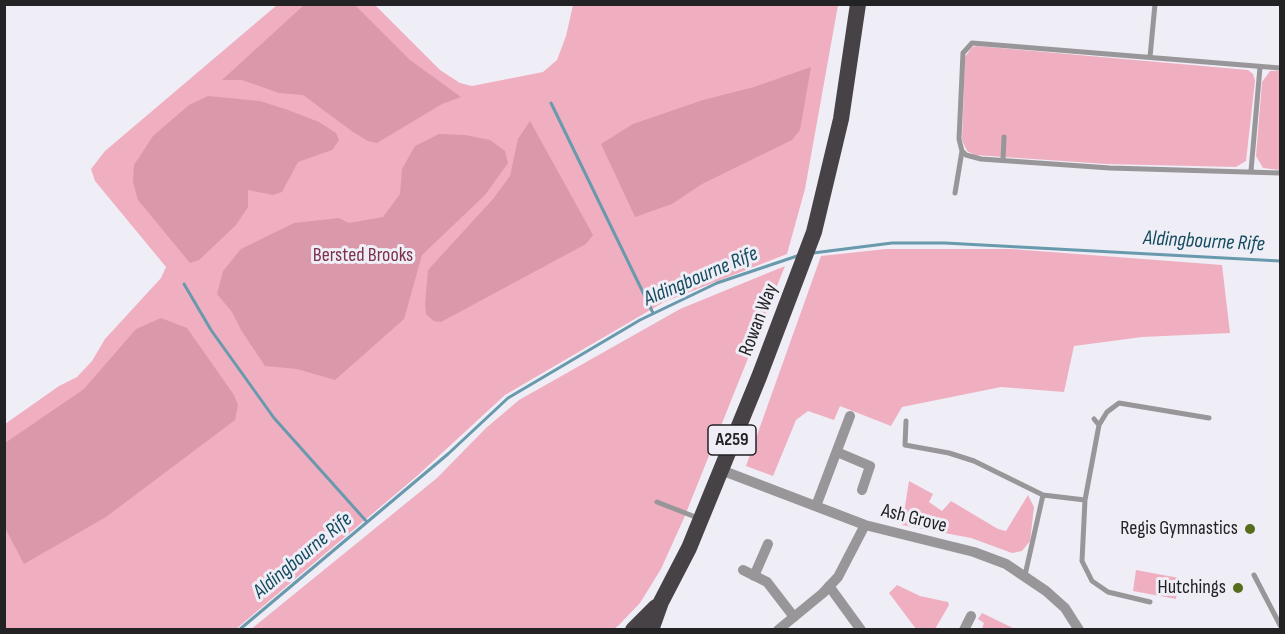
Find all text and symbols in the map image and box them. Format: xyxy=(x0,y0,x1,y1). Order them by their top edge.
water label: Aldingbourne Rife xyxy=(1143,226,1265,258)
water label: Aldingbourne Rife xyxy=(640,242,762,312)
park label: Bersted Brooks xyxy=(313,244,413,268)
street label: Rowan Way xyxy=(734,281,784,359)
road number: A259 xyxy=(708,425,756,455)
street label: Ash Grove xyxy=(879,499,949,539)
water label: Aldingbourne Rife xyxy=(248,507,358,605)
place label: Regis Gymnastics xyxy=(1120,517,1238,541)
marker: Regis Gymnastics xyxy=(1243,522,1257,536)
place label: Hutchings xyxy=(1158,576,1226,600)
marker: Hutchings xyxy=(1231,581,1245,595)

